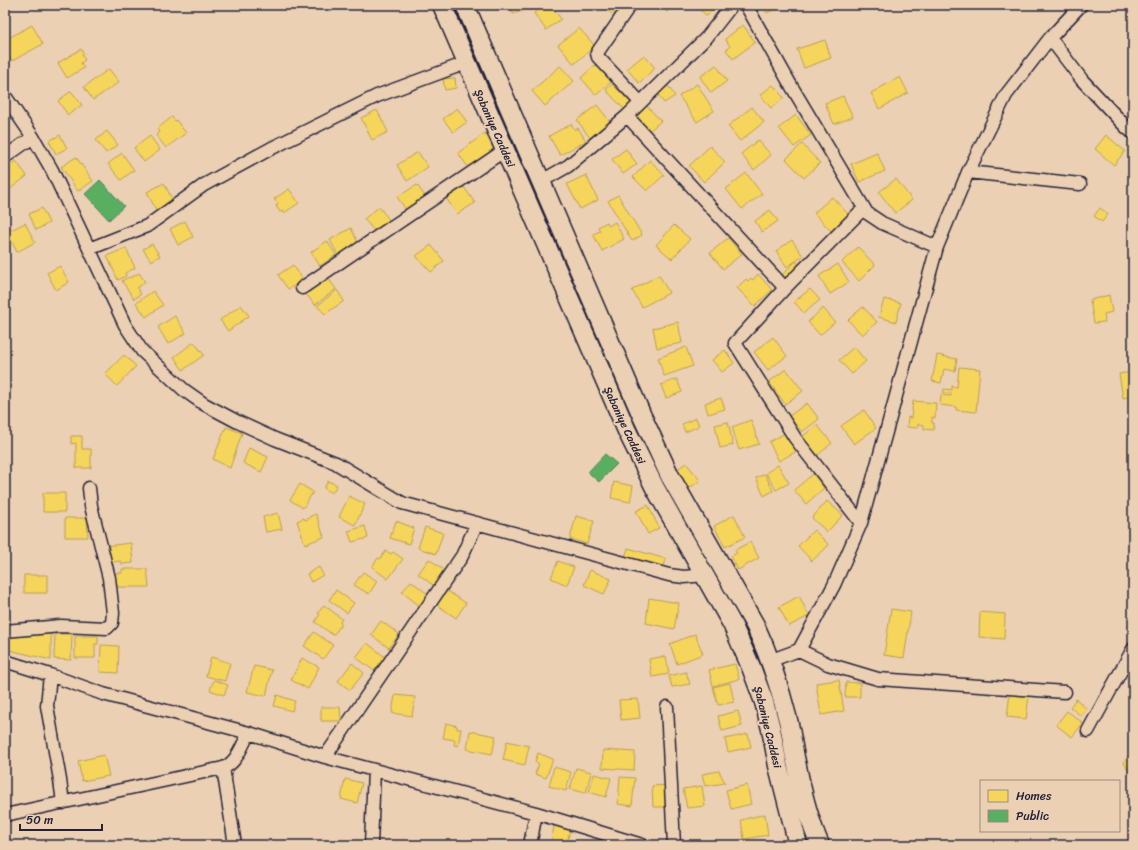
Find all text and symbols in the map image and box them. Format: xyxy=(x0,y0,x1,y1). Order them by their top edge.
street label: Şabaniye Caddesi xyxy=(469,86,521,171)
street label: Şabaniye Caddesi xyxy=(598,383,651,468)
street label: Şabaniye Caddesi xyxy=(748,684,787,771)
legend xyxy=(980,780,1120,832)
text: Homes xyxy=(1016,785,1052,807)
text: Public xyxy=(1016,805,1049,827)
scale bar xyxy=(20,806,102,832)
text: 50 m xyxy=(26,809,53,831)

